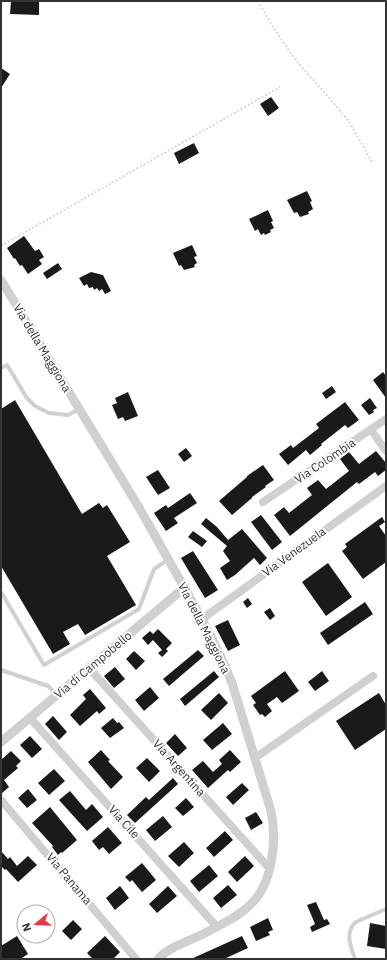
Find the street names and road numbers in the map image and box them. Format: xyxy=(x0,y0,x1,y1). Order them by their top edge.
street label: Via della Maggiona xyxy=(10,301,75,395)
street label: Via Colombia xyxy=(291,434,359,487)
street label: Via Venezuela xyxy=(259,523,329,580)
street label: Via della Maggiona xyxy=(175,580,234,677)
street label: Via di Campobello xyxy=(51,627,135,702)
street label: Via Argentina xyxy=(150,736,209,800)
street label: Via Cile xyxy=(105,802,144,842)
street label: Via Panama xyxy=(43,850,96,908)

